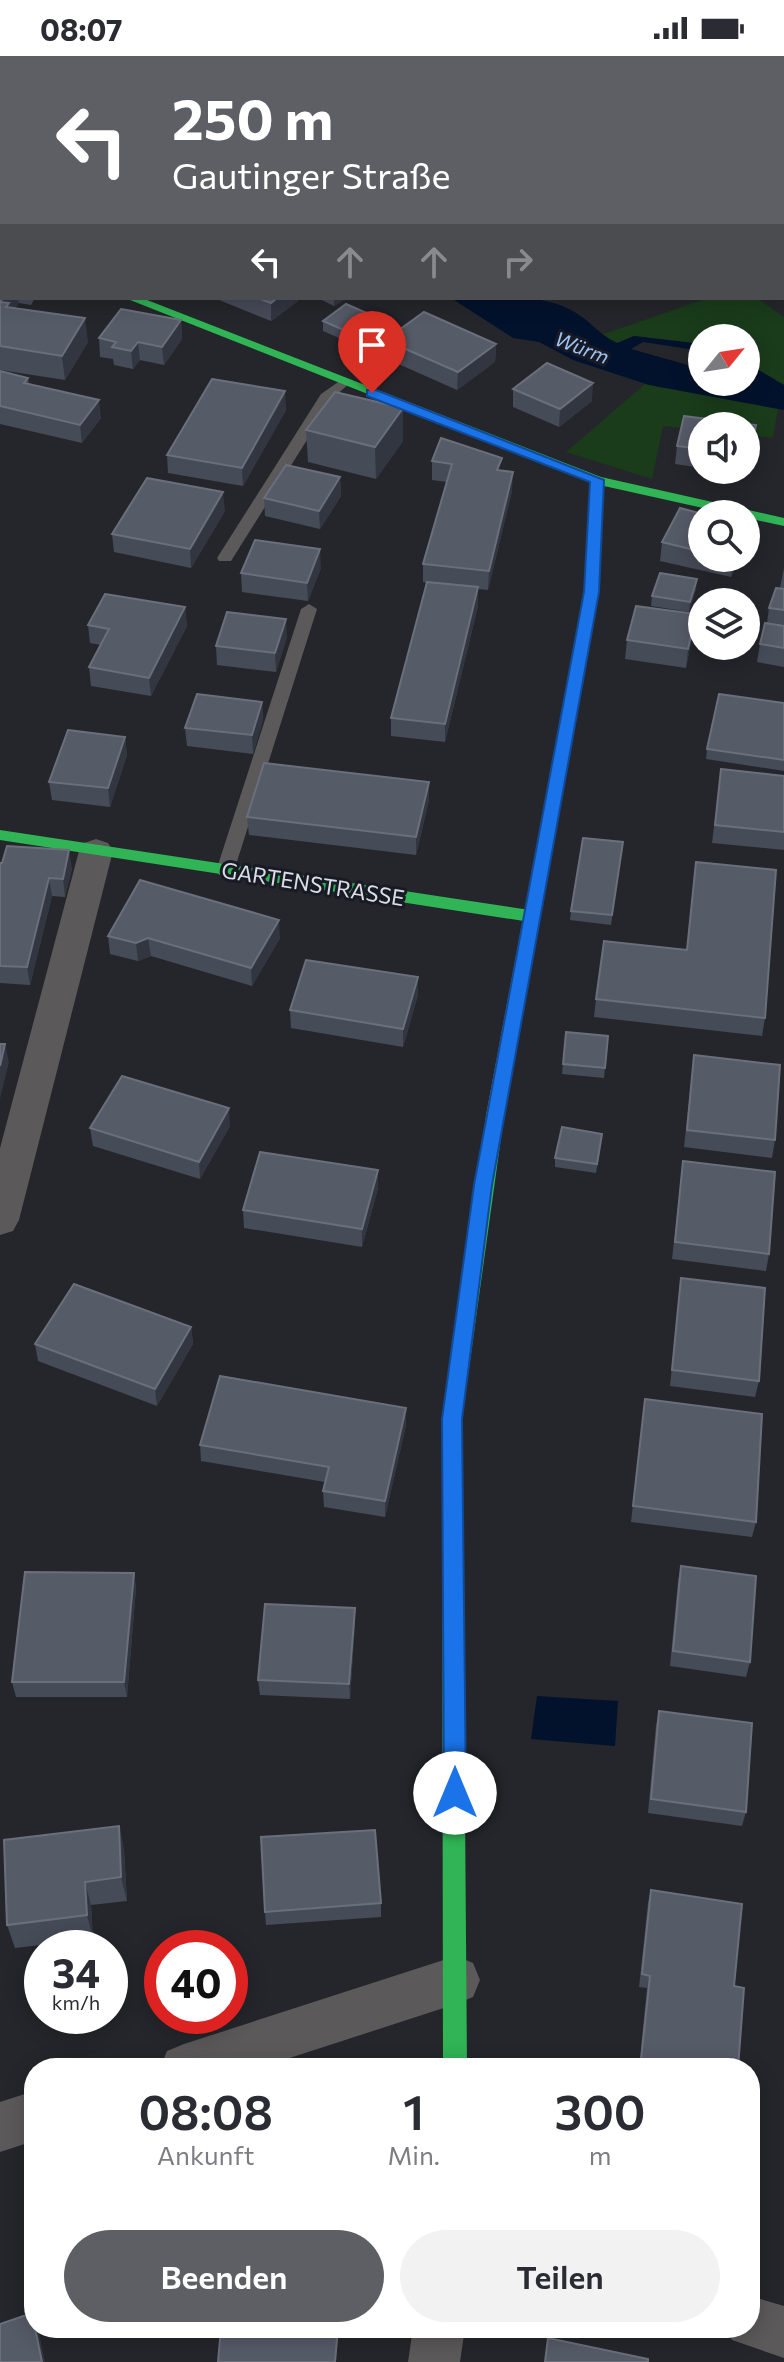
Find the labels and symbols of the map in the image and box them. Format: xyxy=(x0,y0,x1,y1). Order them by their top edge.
pin xyxy=(338,311,406,393)
north arrow xyxy=(688,324,760,396)
water label: Würm xyxy=(552,326,613,368)
street label: GARTENSTRASSE xyxy=(220,856,406,911)
position arrow xyxy=(413,1751,497,1835)
speed limit sign: 40 xyxy=(144,1930,248,2034)

